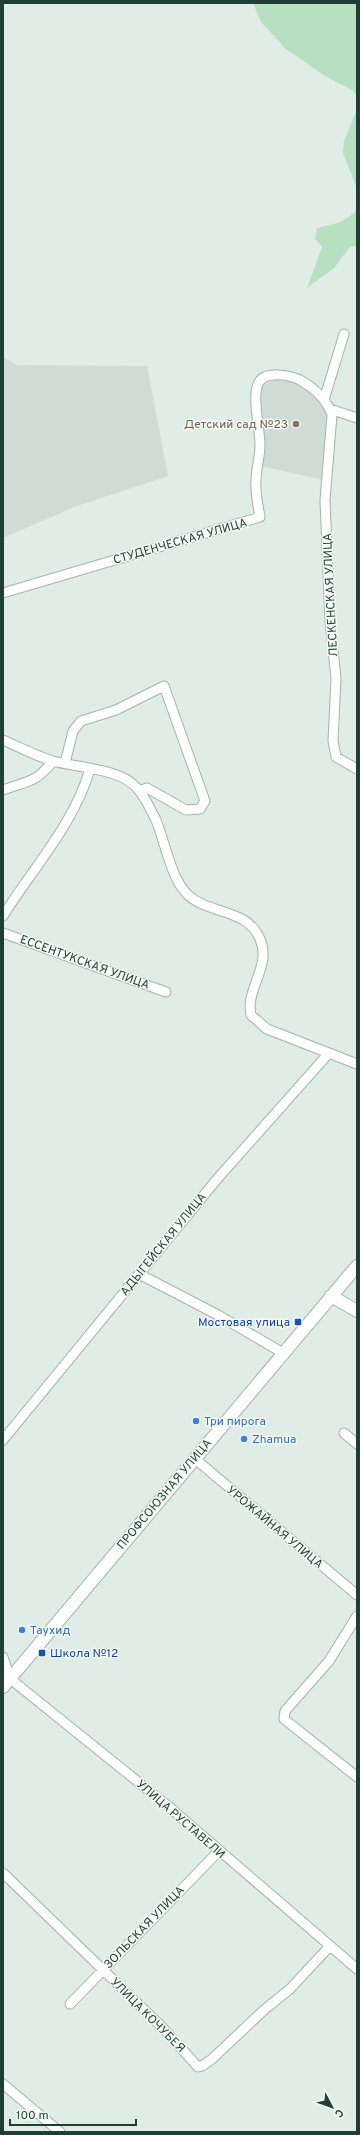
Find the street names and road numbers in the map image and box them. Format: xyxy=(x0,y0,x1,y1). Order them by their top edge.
street label: СТУДЕНЧЕСКАЯ УЛИЦА xyxy=(111,515,249,569)
street label: ЛЕСКЕНСКАЯ УЛИЦА xyxy=(320,533,342,657)
street label: ЕССЕНТУКСКАЯ УЛИЦА xyxy=(18,932,152,994)
street label: АДЫГЕЙСКАЯ УЛИЦА xyxy=(117,1190,210,1300)
street label: ПРОФСОЮЗНАЯ УЛИЦА xyxy=(114,1436,216,1553)
street label: УРОЖАЙНАЯ УЛИЦА xyxy=(223,1483,326,1573)
street label: УЛИЦА РУСТАВЕЛИ xyxy=(132,1777,228,1863)
street label: ЗОЛЬСКАЯ УЛИЦА xyxy=(101,1883,189,1973)
street label: УЛИЦА КОЧУБЕЯ xyxy=(106,1975,188,2057)

